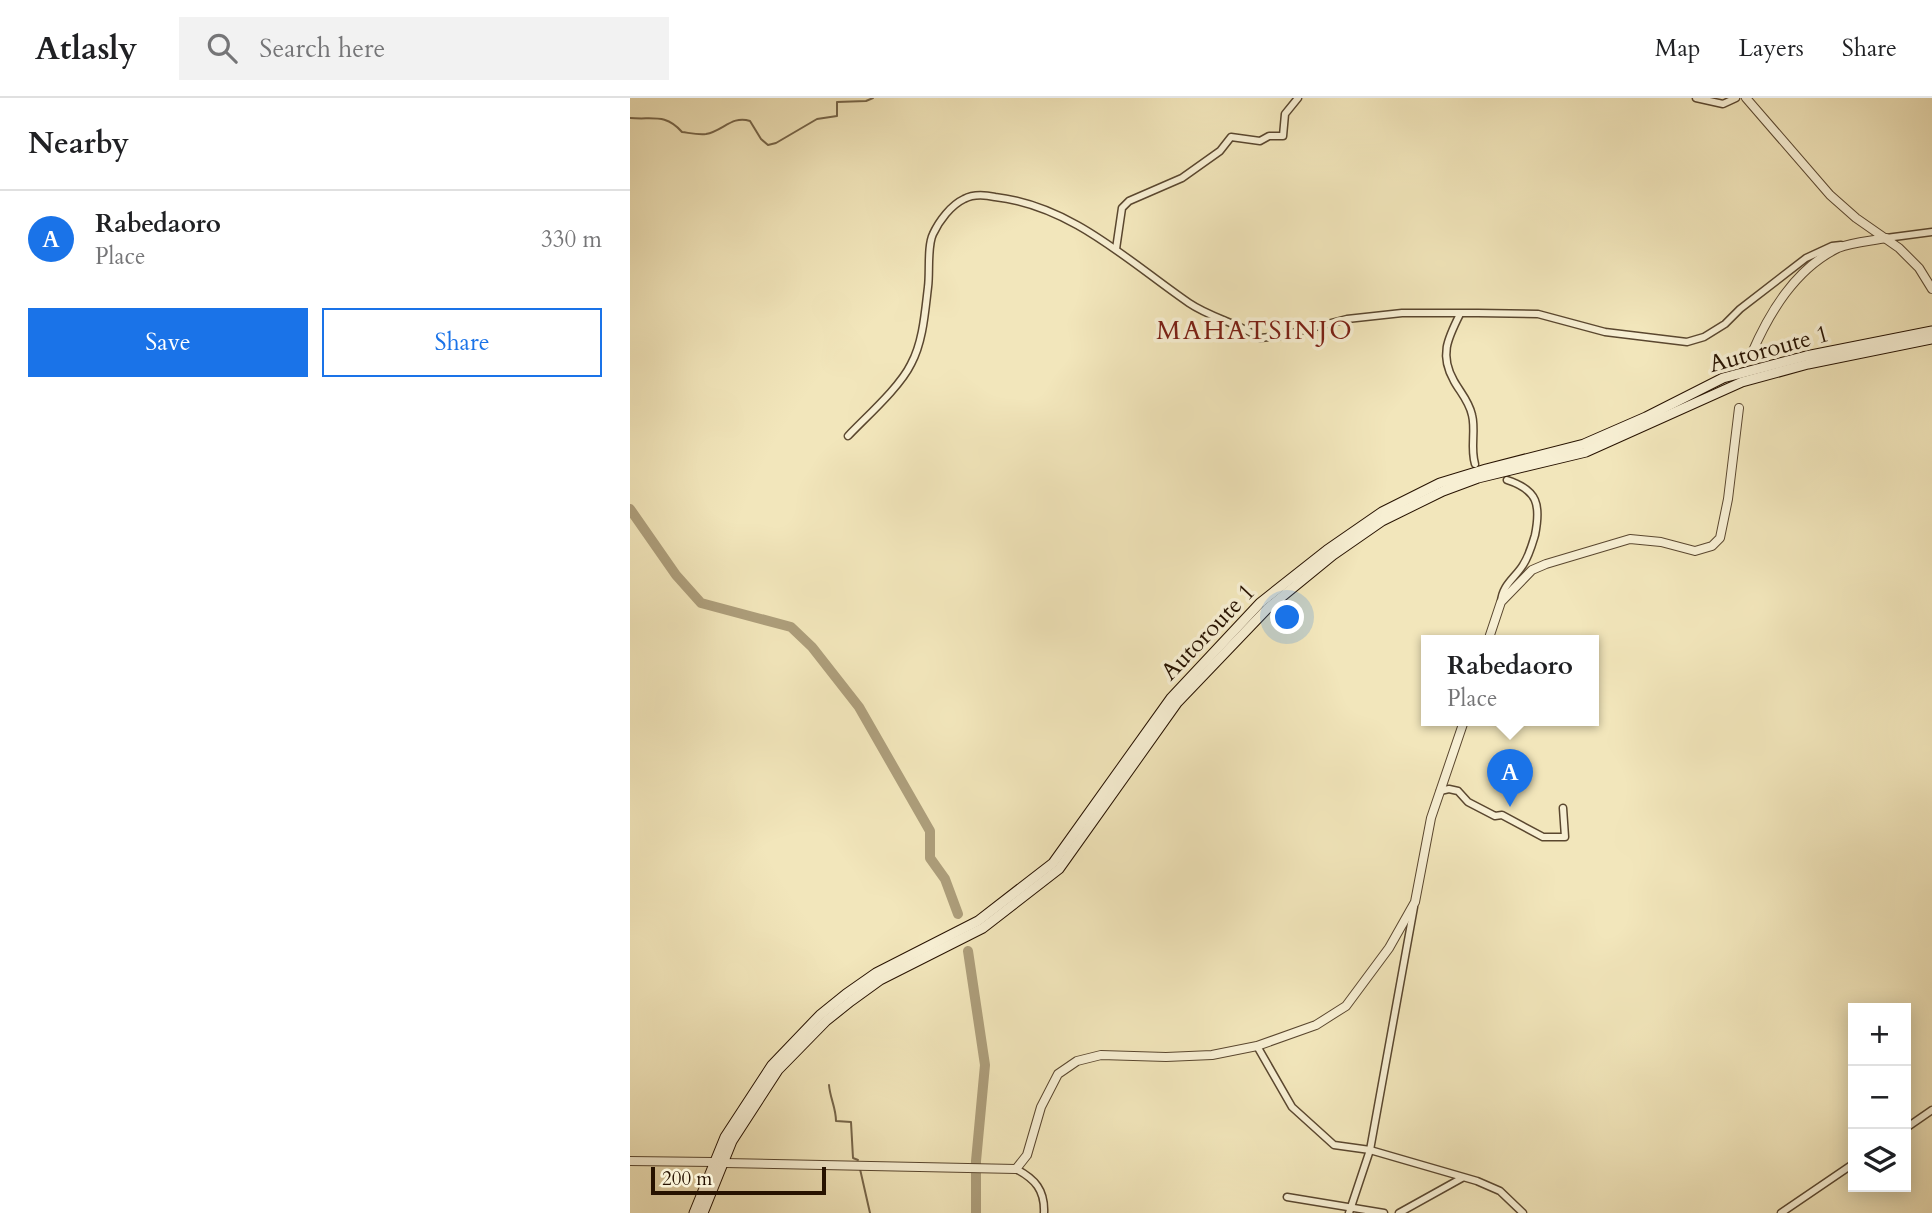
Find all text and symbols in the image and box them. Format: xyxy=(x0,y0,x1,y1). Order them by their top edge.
search box xyxy=(179,17,669,80)
text: Atlasly xyxy=(35,26,137,71)
icon: search xyxy=(203,29,241,67)
text: Search here xyxy=(259,31,385,66)
text: Map xyxy=(1655,32,1701,65)
text: Layers xyxy=(1739,32,1804,65)
text: Share xyxy=(1842,32,1897,65)
text: Nearby xyxy=(28,123,129,164)
text: Rabedaoro xyxy=(95,206,221,241)
text: A xyxy=(42,224,60,255)
text: 330 m xyxy=(541,224,602,255)
text: Place xyxy=(95,241,145,272)
button: Save xyxy=(28,308,308,377)
button: Share xyxy=(322,308,602,377)
district label: MAHATSINJO xyxy=(1156,313,1354,348)
street label: Autoroute 1 xyxy=(1705,317,1833,381)
street label: Autoroute 1 xyxy=(1153,576,1263,688)
your location xyxy=(1270,600,1304,634)
popup xyxy=(1421,635,1599,726)
text: Rabedaoro xyxy=(1447,648,1573,683)
text: Place xyxy=(1447,683,1497,714)
pin: A xyxy=(1487,749,1533,807)
map controls xyxy=(1848,1003,1911,1192)
button: + xyxy=(1848,1003,1911,1066)
button: − xyxy=(1848,1066,1911,1129)
button: layers xyxy=(1848,1129,1911,1192)
scale bar xyxy=(651,1164,826,1196)
text: 200 m xyxy=(662,1166,712,1192)

